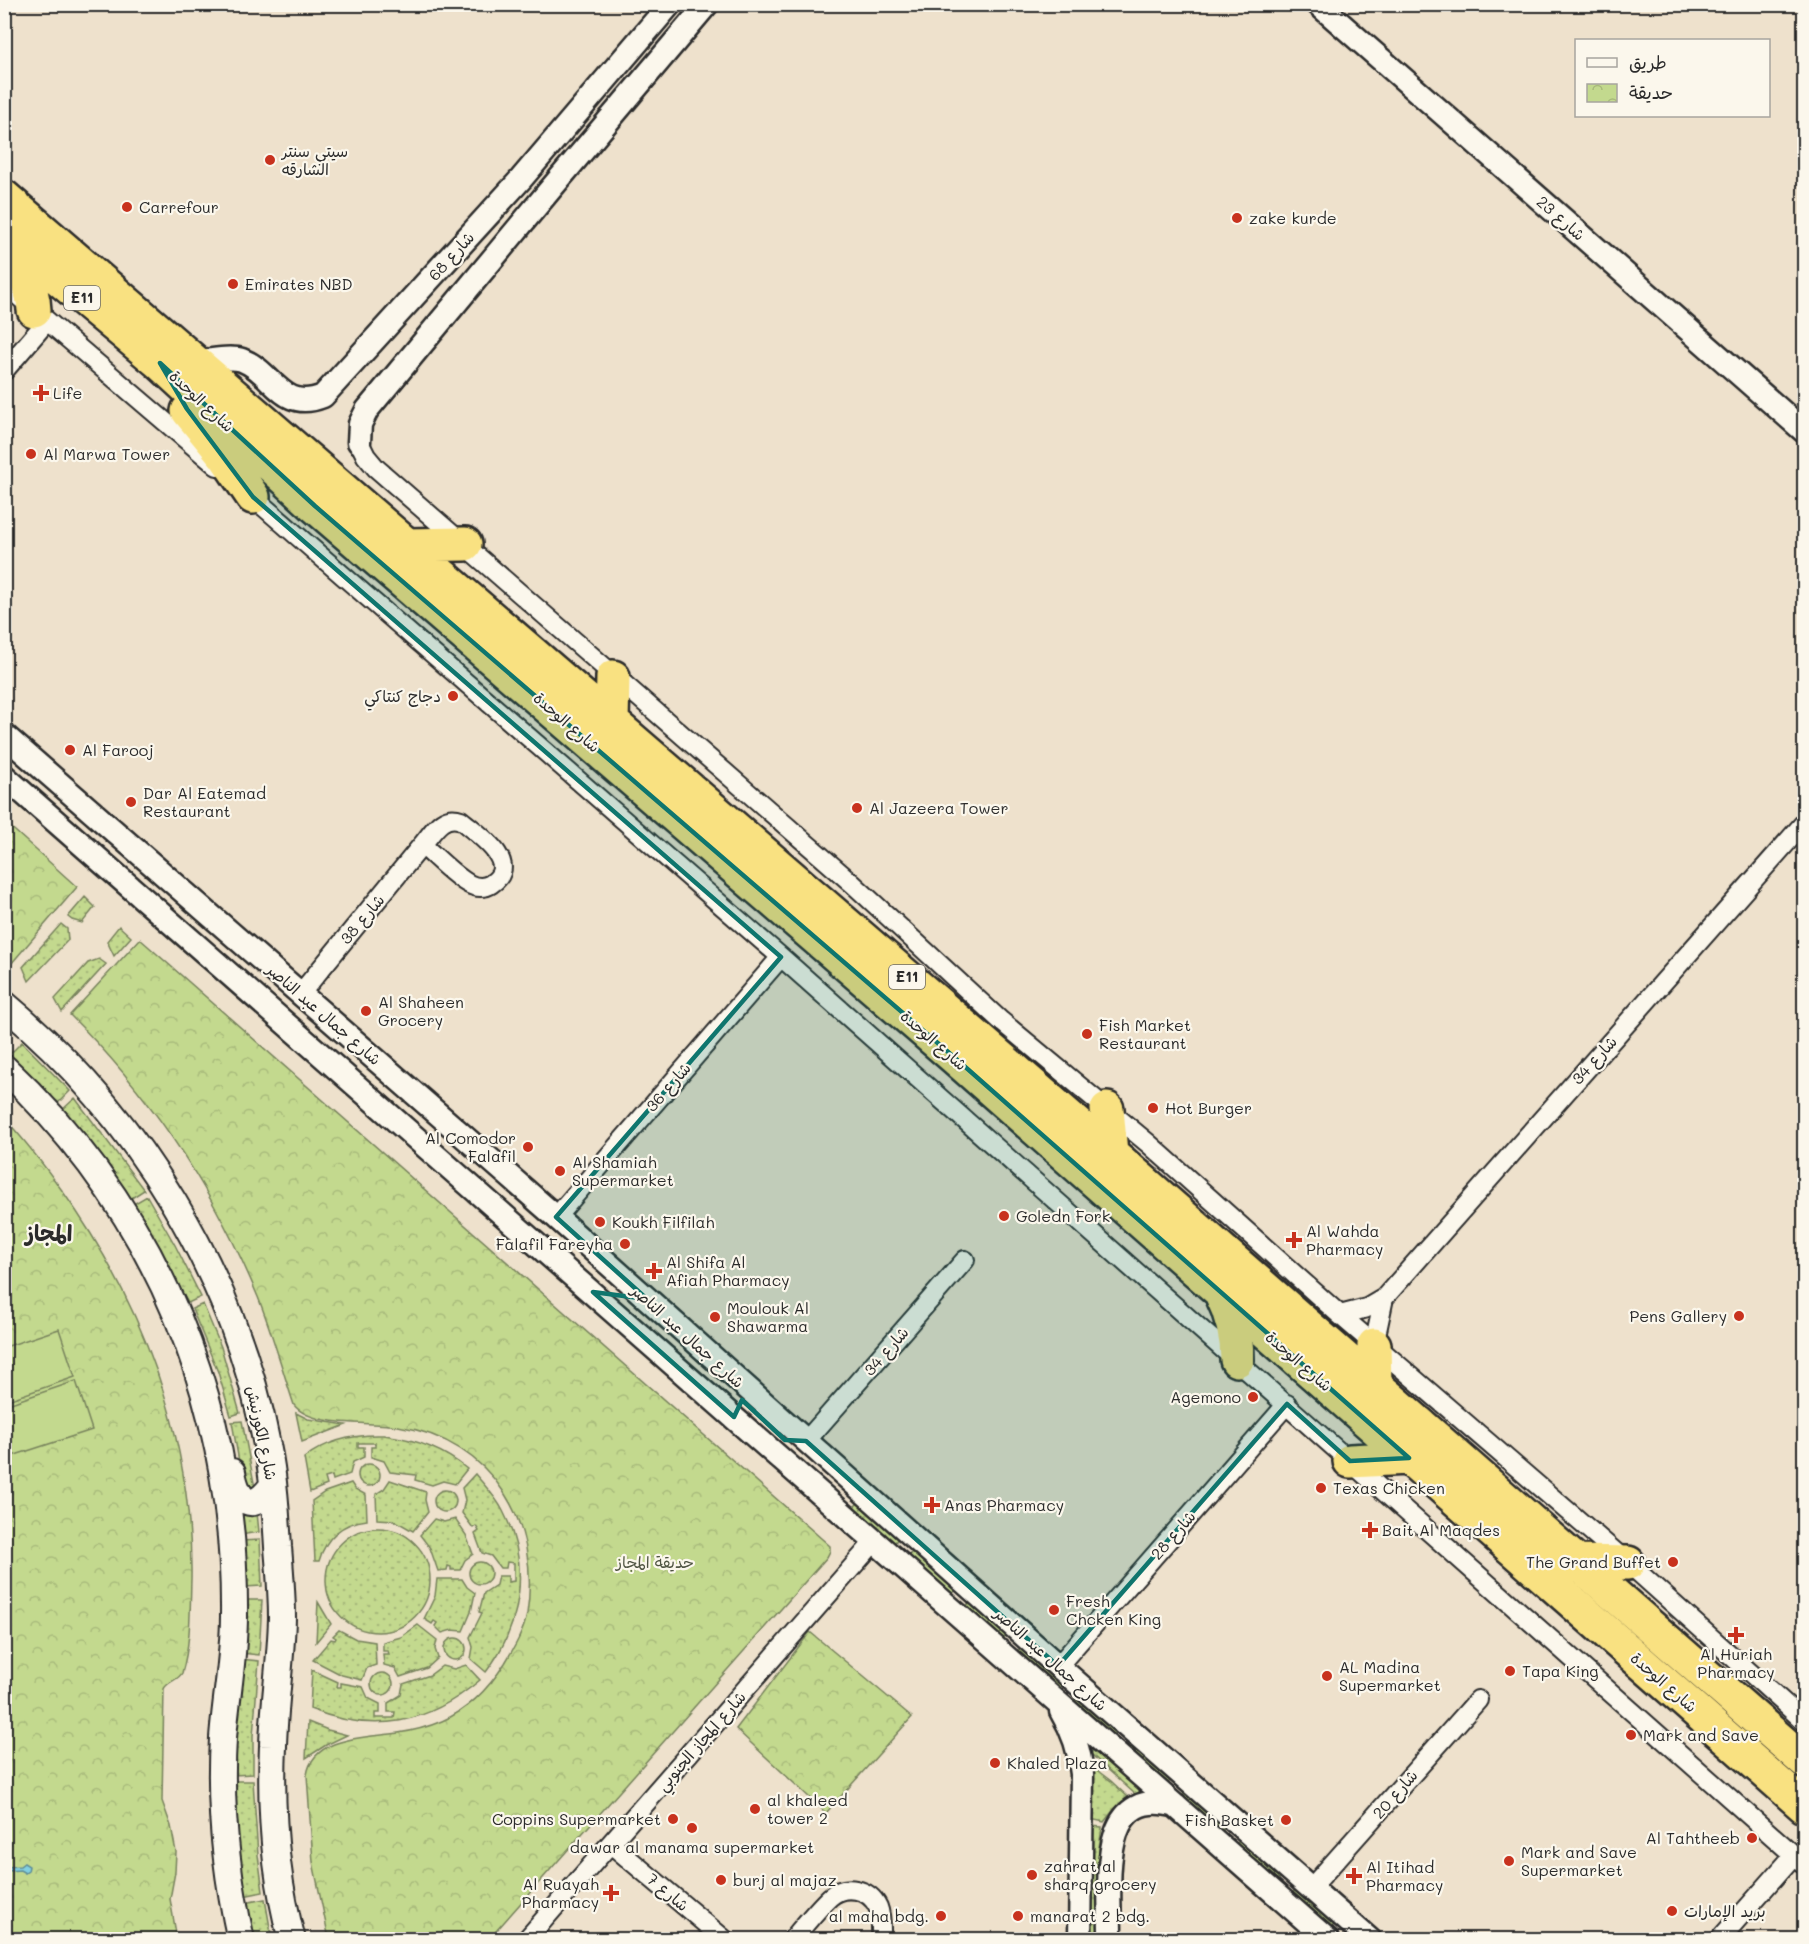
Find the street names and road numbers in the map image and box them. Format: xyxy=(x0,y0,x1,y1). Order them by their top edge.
street label: شارع 23 xyxy=(1531,191,1590,246)
street label: شارع 68 xyxy=(423,227,480,286)
road number: E11 xyxy=(64,286,100,310)
street label: شارع الوحدة xyxy=(164,365,239,438)
street label: شارع الوحدة xyxy=(528,687,605,758)
street label: شارع 38 xyxy=(335,889,390,949)
street label: شارع جمال عبد الناصر xyxy=(260,957,386,1071)
road number: E11 xyxy=(889,965,925,989)
street label: شارع الوحدة xyxy=(895,1005,972,1076)
street label: شارع 34 xyxy=(1566,1031,1623,1090)
street label: شارع 36 xyxy=(640,1058,696,1117)
street label: شارع جمال عبد الناصر xyxy=(625,1278,749,1393)
street label: شارع 34 xyxy=(858,1322,914,1381)
street label: شارع الوحدة xyxy=(1260,1326,1337,1397)
street label: شارع الكورنيش xyxy=(240,1384,283,1482)
street label: شارع 28 xyxy=(1146,1506,1201,1565)
street label: شارع جمال عبد الناصر xyxy=(988,1601,1112,1716)
street label: شارع الوحدة xyxy=(1625,1647,1702,1718)
street label: شارع المجاز الجنوبي xyxy=(651,1686,754,1798)
street label: شارع 20 xyxy=(1367,1765,1423,1824)
street label: شارع 7 xyxy=(642,1868,694,1917)

